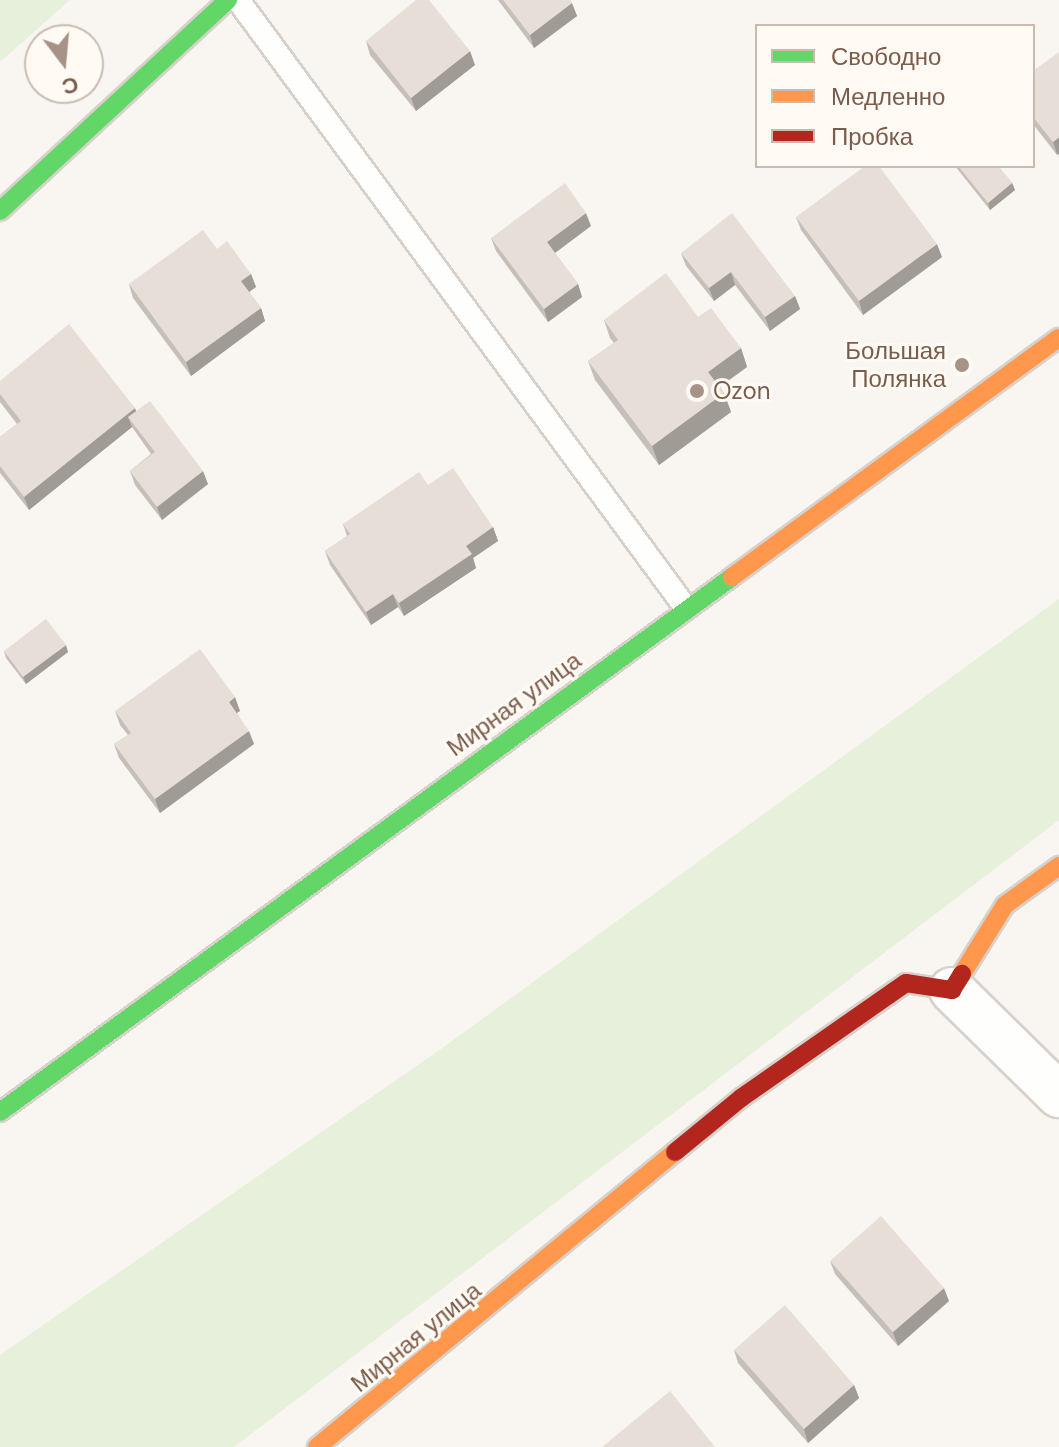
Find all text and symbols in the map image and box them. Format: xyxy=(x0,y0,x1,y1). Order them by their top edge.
north arrow xyxy=(24,24,104,104)
legend xyxy=(755,24,1035,168)
text: Свободно xyxy=(831,41,941,72)
text: С xyxy=(59,69,82,102)
text: Медленно xyxy=(831,81,945,112)
text: Пробка xyxy=(831,121,913,152)
place label: Большая Полянка xyxy=(845,337,946,393)
marker: Большая Полянка xyxy=(953,356,971,374)
place label: Ozon xyxy=(713,377,771,405)
marker: Ozon xyxy=(688,382,706,400)
street label: Мирная улица xyxy=(441,646,587,762)
street label: Мирная улица xyxy=(345,1276,487,1398)

